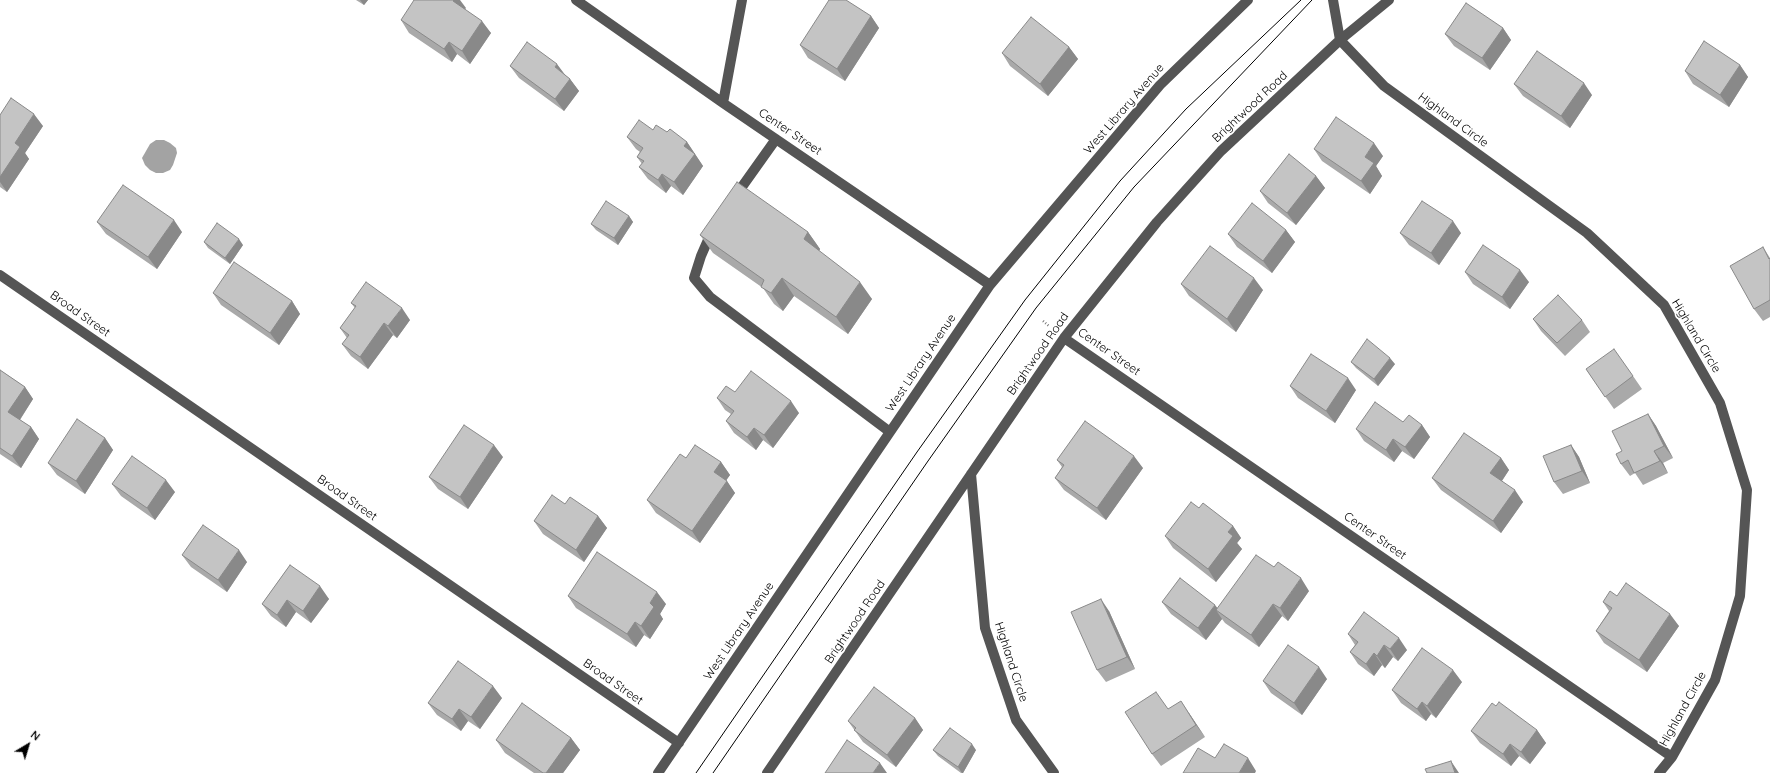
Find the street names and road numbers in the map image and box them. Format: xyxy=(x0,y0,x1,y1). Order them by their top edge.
street label: West Library Avenue xyxy=(1081,61,1167,157)
street label: Brightwood Road xyxy=(1209,68,1291,146)
street label: Highland Circle xyxy=(1415,90,1491,150)
street label: Center Street xyxy=(756,106,824,158)
street label: Broad Street xyxy=(47,288,113,340)
street label: Highland Circle xyxy=(1668,297,1724,375)
street label: Brightwood Road xyxy=(1004,310,1072,398)
street label: West Library Avenue xyxy=(883,311,959,415)
street label: Center Street xyxy=(1075,325,1143,379)
street label: Broad Street xyxy=(314,472,380,524)
street label: Center Street xyxy=(1341,509,1409,563)
street label: Brightwood Road xyxy=(822,577,888,667)
street label: West Library Avenue xyxy=(701,579,777,683)
street label: Highland Circle xyxy=(991,620,1031,704)
street label: Broad Street xyxy=(580,656,646,708)
street label: Highland Circle xyxy=(1656,669,1710,749)

